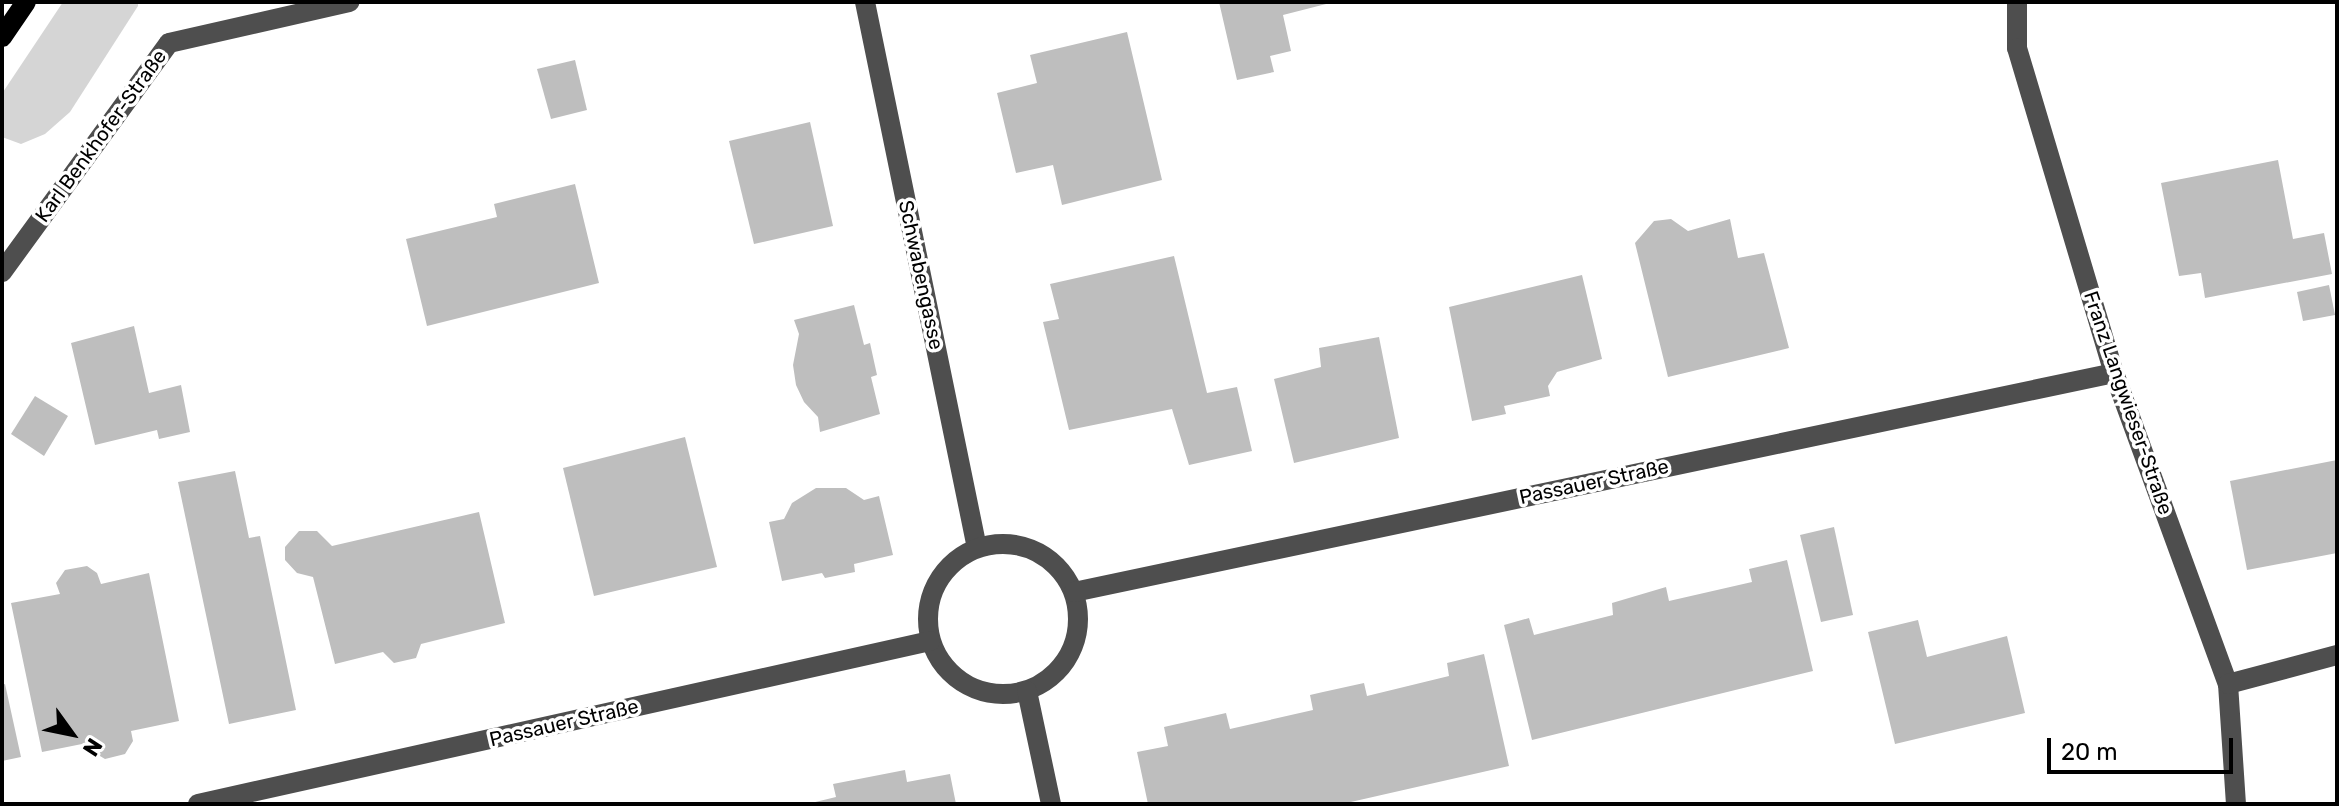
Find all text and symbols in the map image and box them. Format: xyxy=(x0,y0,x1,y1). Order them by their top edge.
street label: Karl Benkhofer-Straße xyxy=(30,45,172,227)
street label: Schwabengasse xyxy=(893,198,949,352)
street label: Franz Langwieser-Straße xyxy=(2078,288,2178,518)
street label: Passauer Straße xyxy=(1517,454,1671,510)
north arrow xyxy=(32,694,112,774)
street label: Passauer Straße xyxy=(487,694,641,752)
scale bar xyxy=(2051,722,2237,772)
text: N xyxy=(77,733,108,761)
text: 20 m xyxy=(2061,738,2118,766)

